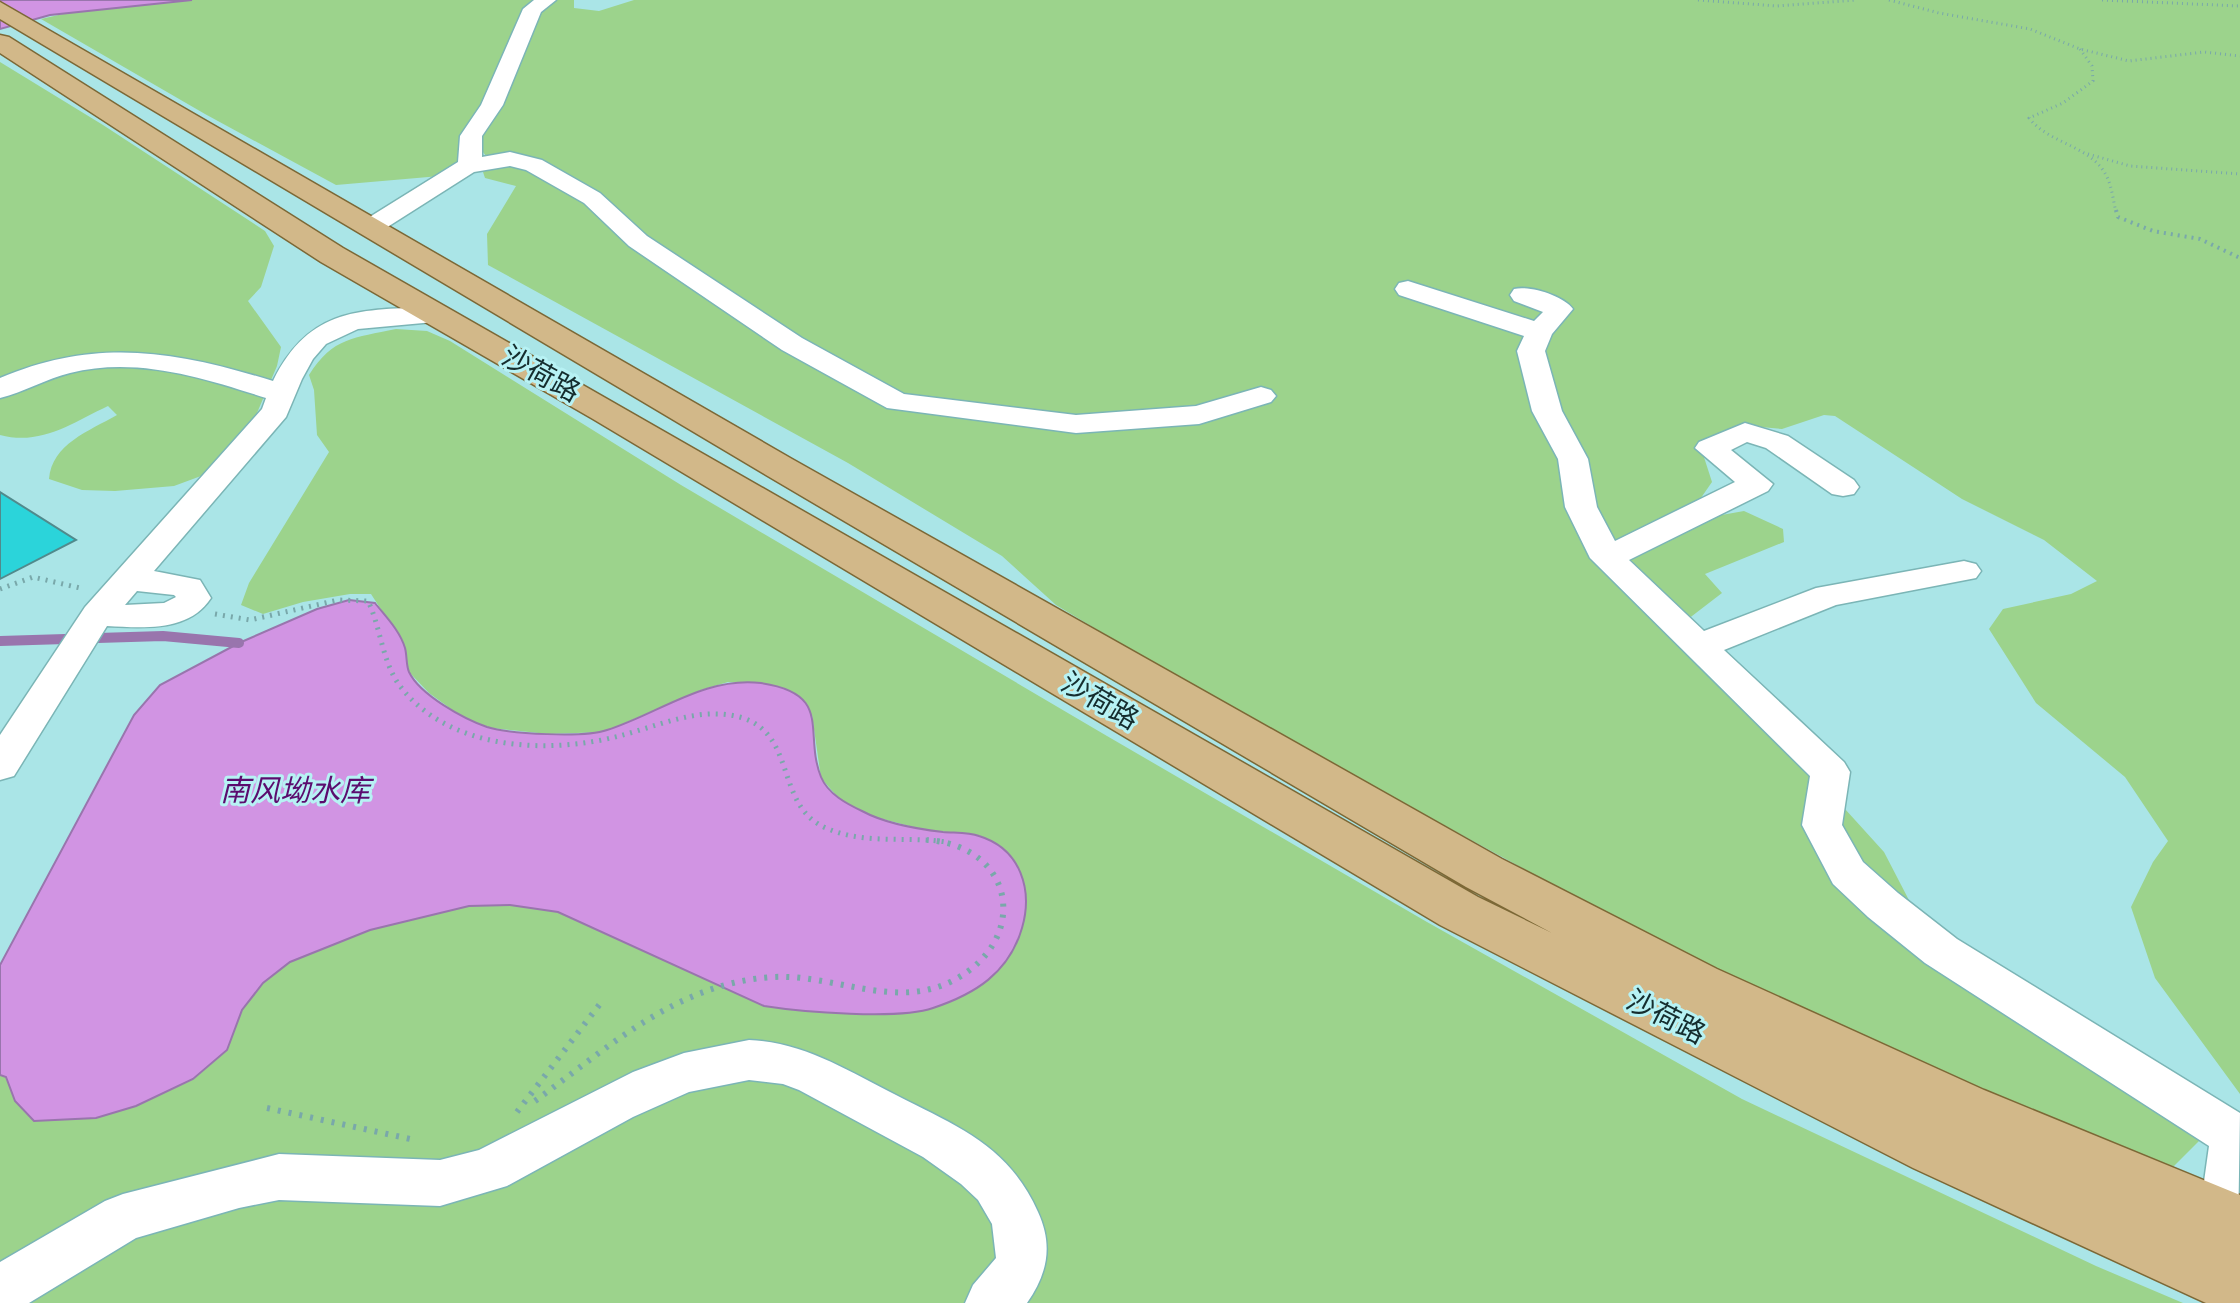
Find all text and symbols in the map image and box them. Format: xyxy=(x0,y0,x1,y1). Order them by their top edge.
street label: 沙荷路 xyxy=(496,339,586,409)
street label: 沙荷路 xyxy=(1055,666,1145,736)
water label: 南风坳水库 xyxy=(220,773,375,808)
street label: 沙荷路 xyxy=(1621,983,1711,1051)

